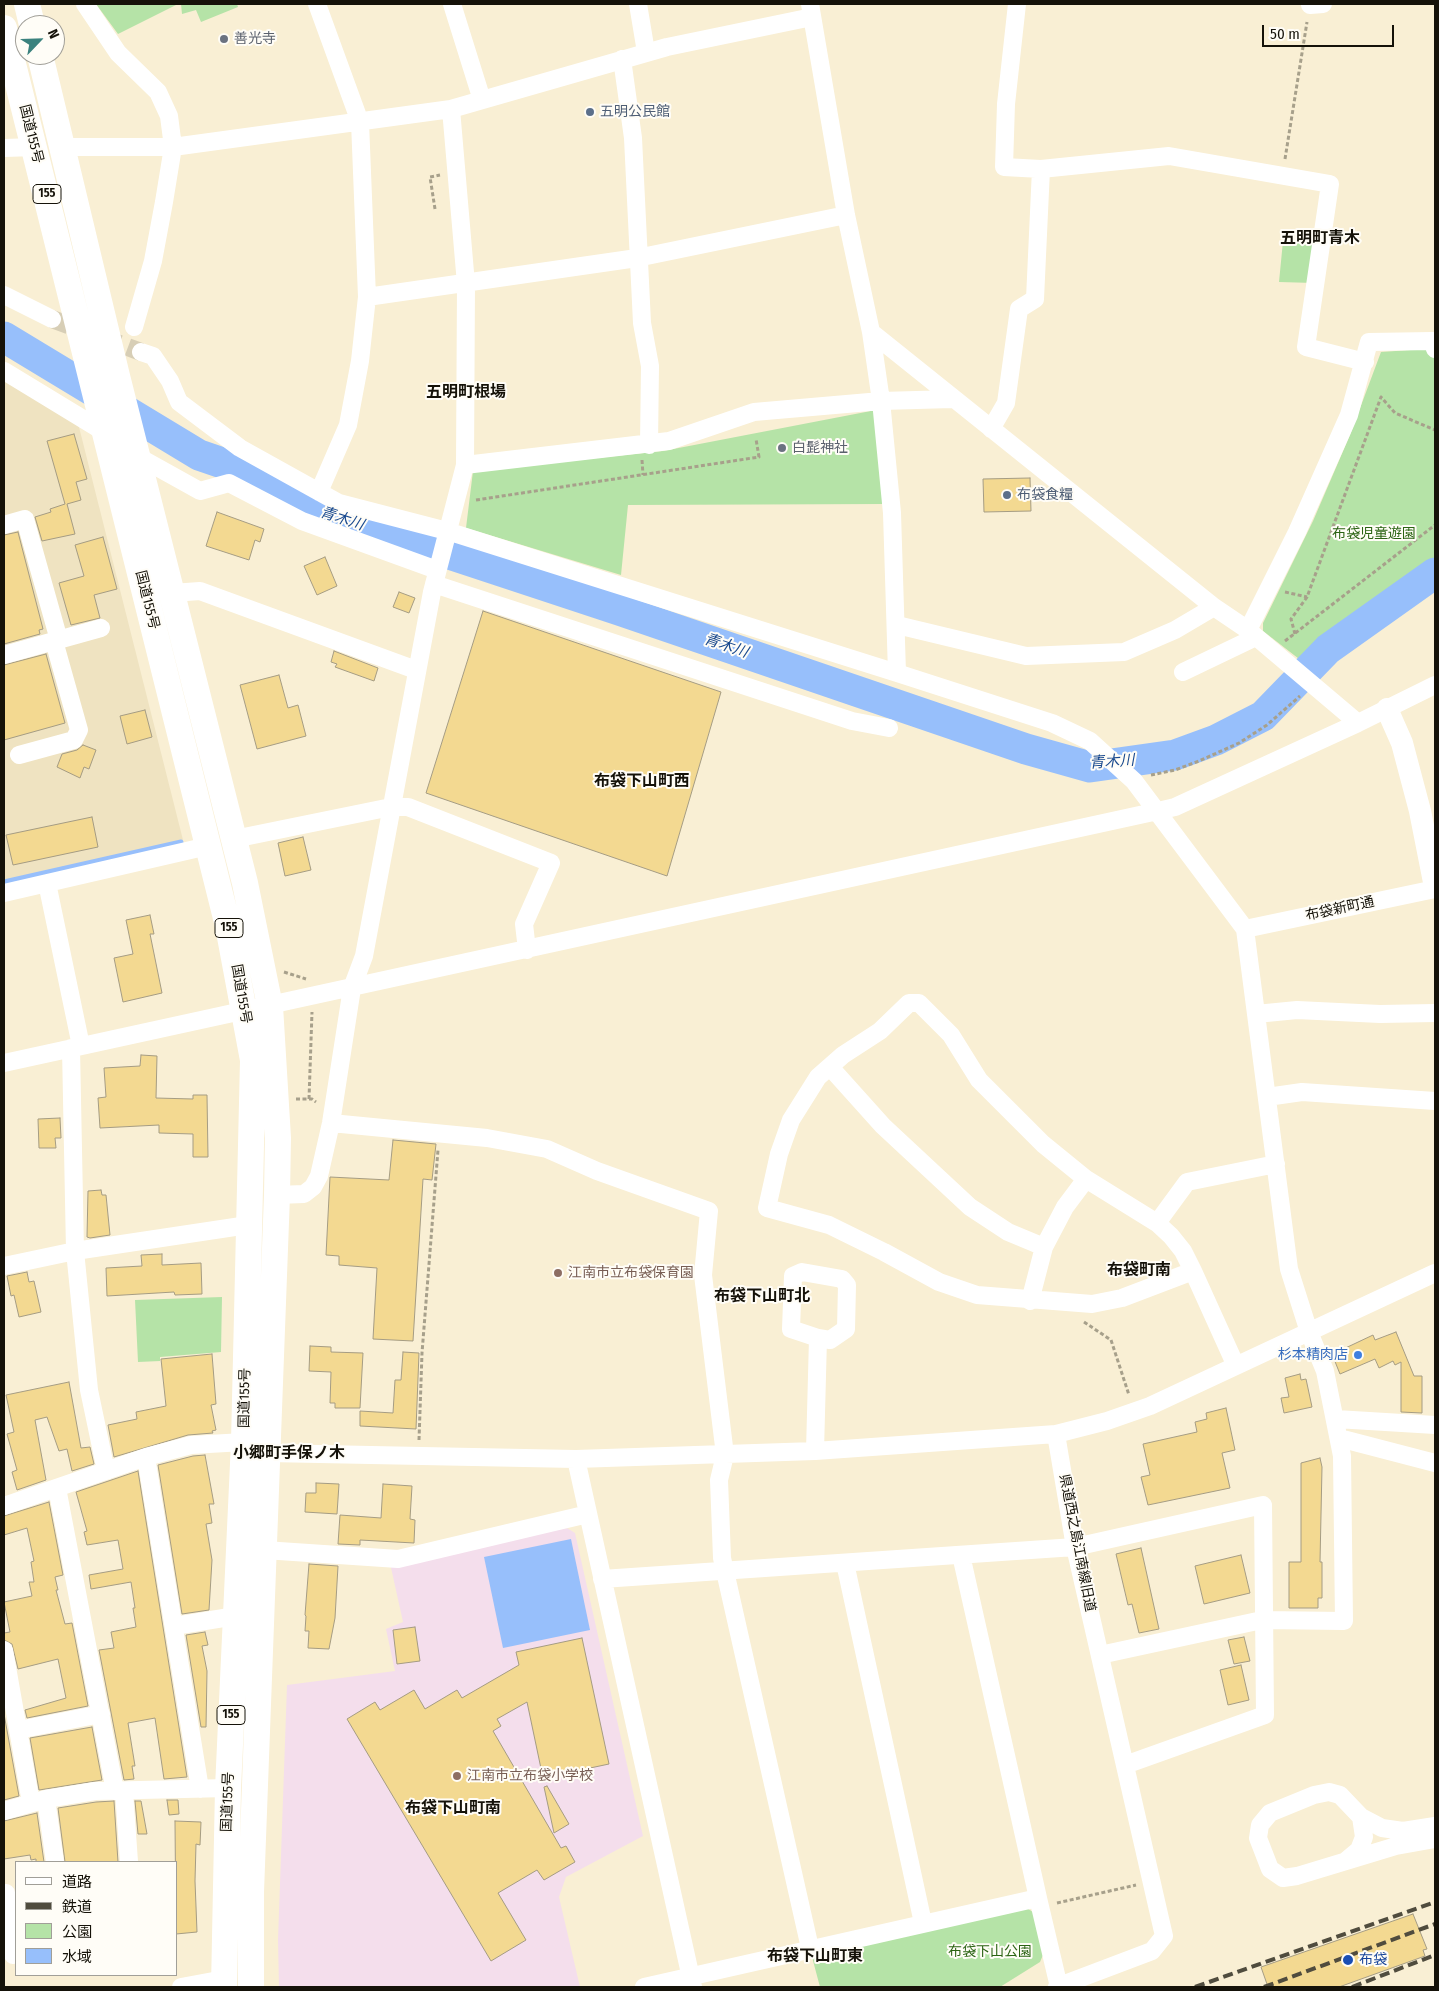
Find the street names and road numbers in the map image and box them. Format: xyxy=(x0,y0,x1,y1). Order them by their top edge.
street label: 国道155号 xyxy=(16,103,46,165)
road number: 155 xyxy=(33,184,61,203)
street label: 国道155号 xyxy=(132,569,162,631)
street label: 布袋新町通 xyxy=(1304,894,1376,924)
road number: 155 xyxy=(215,918,243,938)
street label: 国道155号 xyxy=(227,963,255,1025)
street label: 国道155号 xyxy=(236,1368,254,1428)
street label: 県道西之島江南線旧道 xyxy=(1055,1473,1099,1613)
road number: 155 xyxy=(217,1706,245,1724)
street label: 国道155号 xyxy=(219,1772,237,1832)

